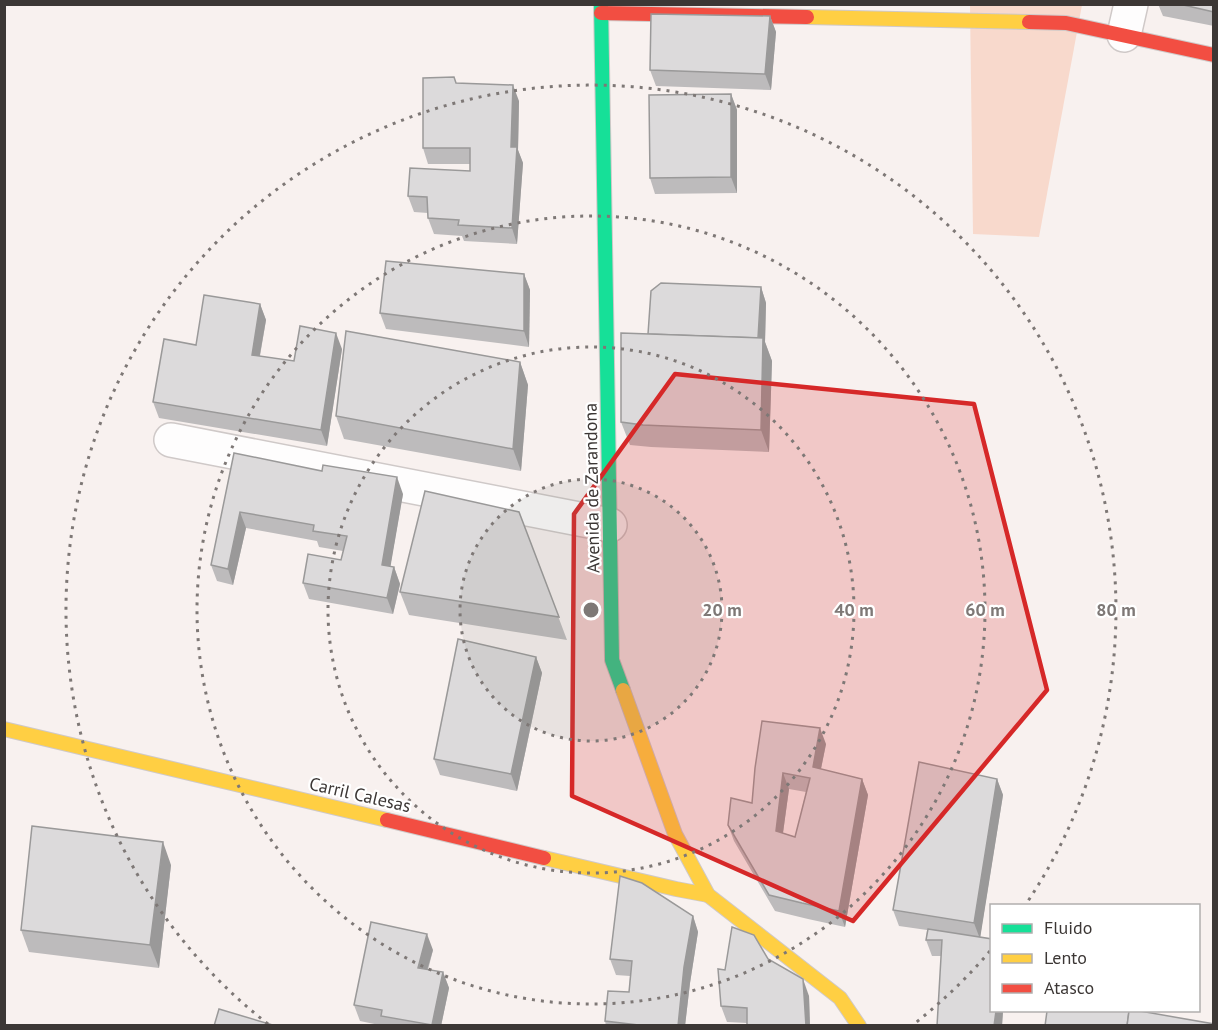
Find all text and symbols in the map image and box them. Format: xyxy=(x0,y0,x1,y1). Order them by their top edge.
street label: Avenida de Zarandona xyxy=(579,403,604,573)
text: 20 m xyxy=(702,598,742,621)
text: 40 m xyxy=(834,598,874,621)
text: 60 m xyxy=(965,598,1005,621)
text: 80 m xyxy=(1096,598,1136,621)
centre of rings xyxy=(581,600,601,620)
street label: Carril Calesas xyxy=(307,772,413,817)
legend xyxy=(990,904,1200,1012)
text: Fluido xyxy=(1044,916,1092,939)
text: Lento xyxy=(1044,946,1087,969)
text: Atasco xyxy=(1044,976,1094,999)

